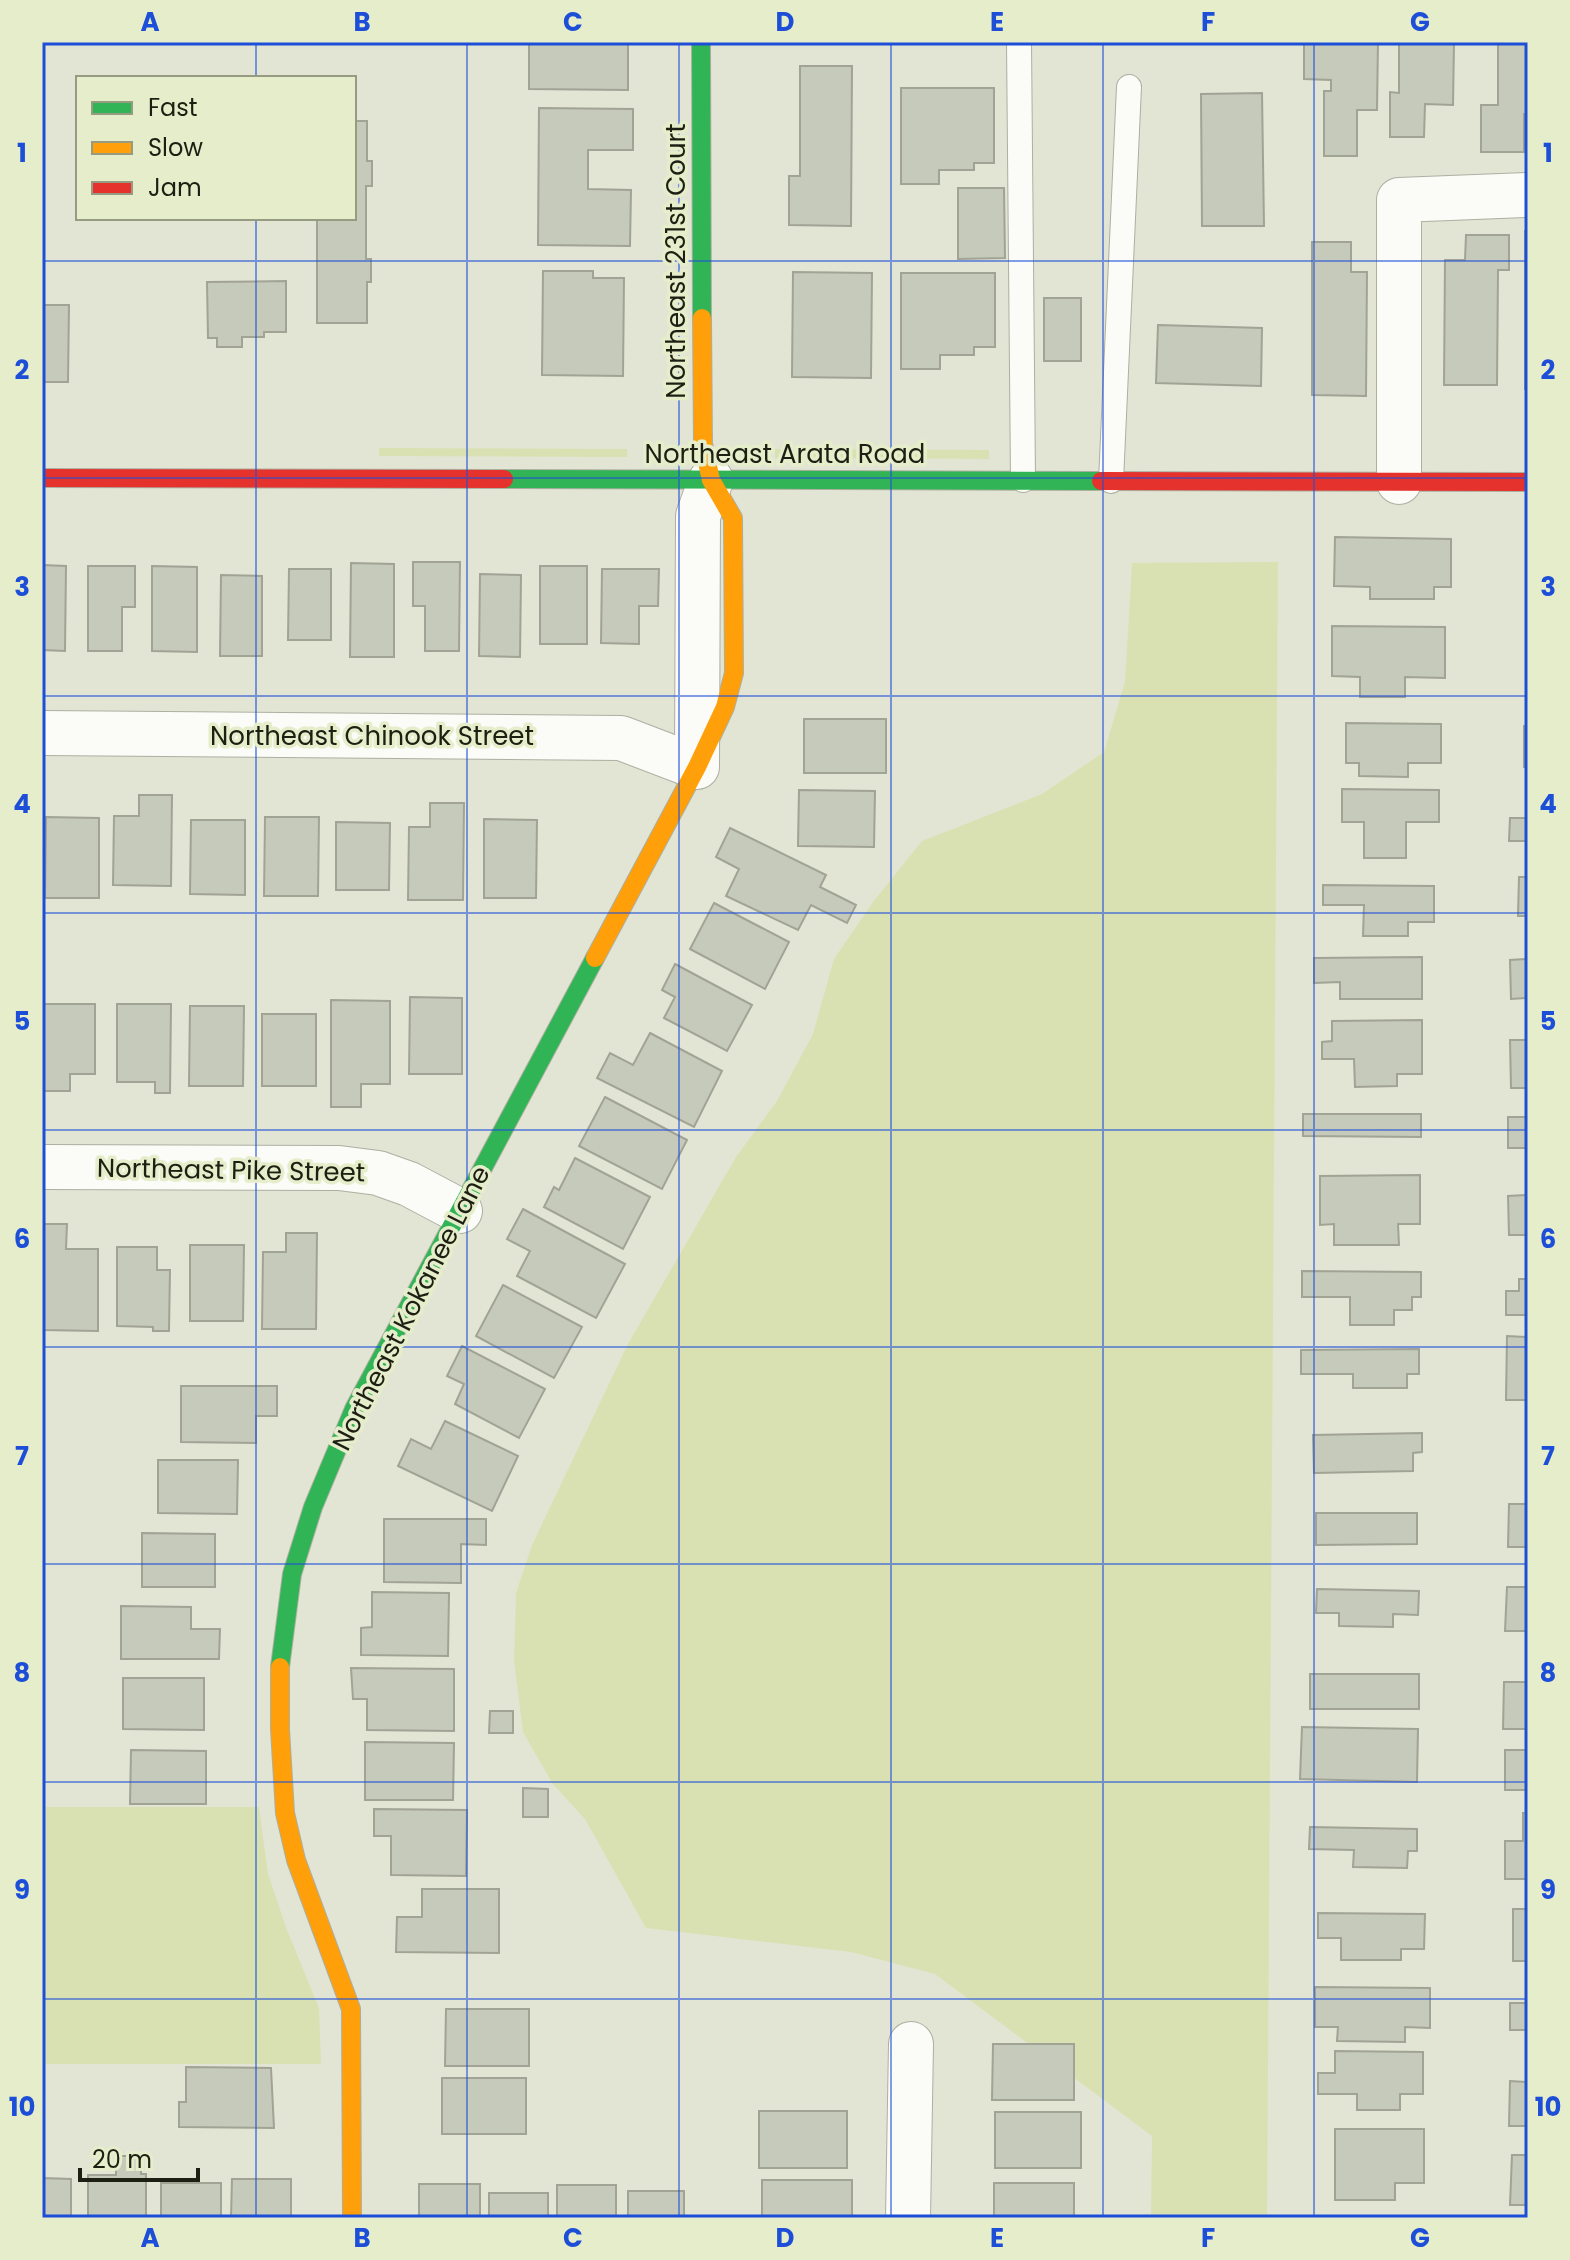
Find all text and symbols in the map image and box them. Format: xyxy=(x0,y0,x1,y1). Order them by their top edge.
text: A xyxy=(140,4,160,40)
text: B xyxy=(353,4,371,40)
text: C xyxy=(563,4,583,40)
text: D xyxy=(776,4,795,40)
text: E xyxy=(990,4,1004,40)
text: F xyxy=(1201,4,1215,40)
text: G xyxy=(1410,4,1430,40)
legend xyxy=(76,76,356,220)
text: Fast xyxy=(148,91,198,124)
street label: Northeast 231st Court xyxy=(658,123,694,399)
text: Slow xyxy=(148,131,203,164)
text: 1 xyxy=(17,135,27,171)
text: 1 xyxy=(1543,135,1553,171)
text: Jam xyxy=(148,171,202,204)
text: 2 xyxy=(15,352,30,388)
text: 2 xyxy=(1541,352,1556,388)
street label: Northeast Arata Road xyxy=(645,436,925,472)
text: 3 xyxy=(14,569,30,605)
text: 3 xyxy=(1540,569,1556,605)
street label: Northeast Chinook Street xyxy=(210,718,534,754)
text: 4 xyxy=(13,786,31,822)
text: 4 xyxy=(1539,786,1557,822)
text: 5 xyxy=(14,1003,30,1039)
text: 5 xyxy=(1540,1003,1556,1039)
street label: Northeast Pike Street xyxy=(96,1150,366,1190)
street label: Northeast Kokanee Lane xyxy=(323,1160,499,1456)
text: 6 xyxy=(14,1221,30,1257)
text: 6 xyxy=(1540,1221,1556,1257)
text: 7 xyxy=(15,1438,29,1474)
text: 7 xyxy=(1541,1438,1555,1474)
text: 8 xyxy=(14,1655,30,1691)
text: 8 xyxy=(1540,1655,1556,1691)
text: 9 xyxy=(14,1872,30,1908)
text: 9 xyxy=(1540,1872,1556,1908)
text: 10 xyxy=(9,2089,35,2125)
text: 10 xyxy=(1535,2089,1561,2125)
scale bar xyxy=(80,2132,198,2182)
text: 20 m xyxy=(92,2143,152,2176)
text: A xyxy=(140,2220,160,2256)
text: B xyxy=(353,2220,371,2256)
text: C xyxy=(563,2220,583,2256)
text: D xyxy=(776,2220,795,2256)
text: E xyxy=(990,2220,1004,2256)
text: F xyxy=(1201,2220,1215,2256)
text: G xyxy=(1410,2220,1430,2256)

